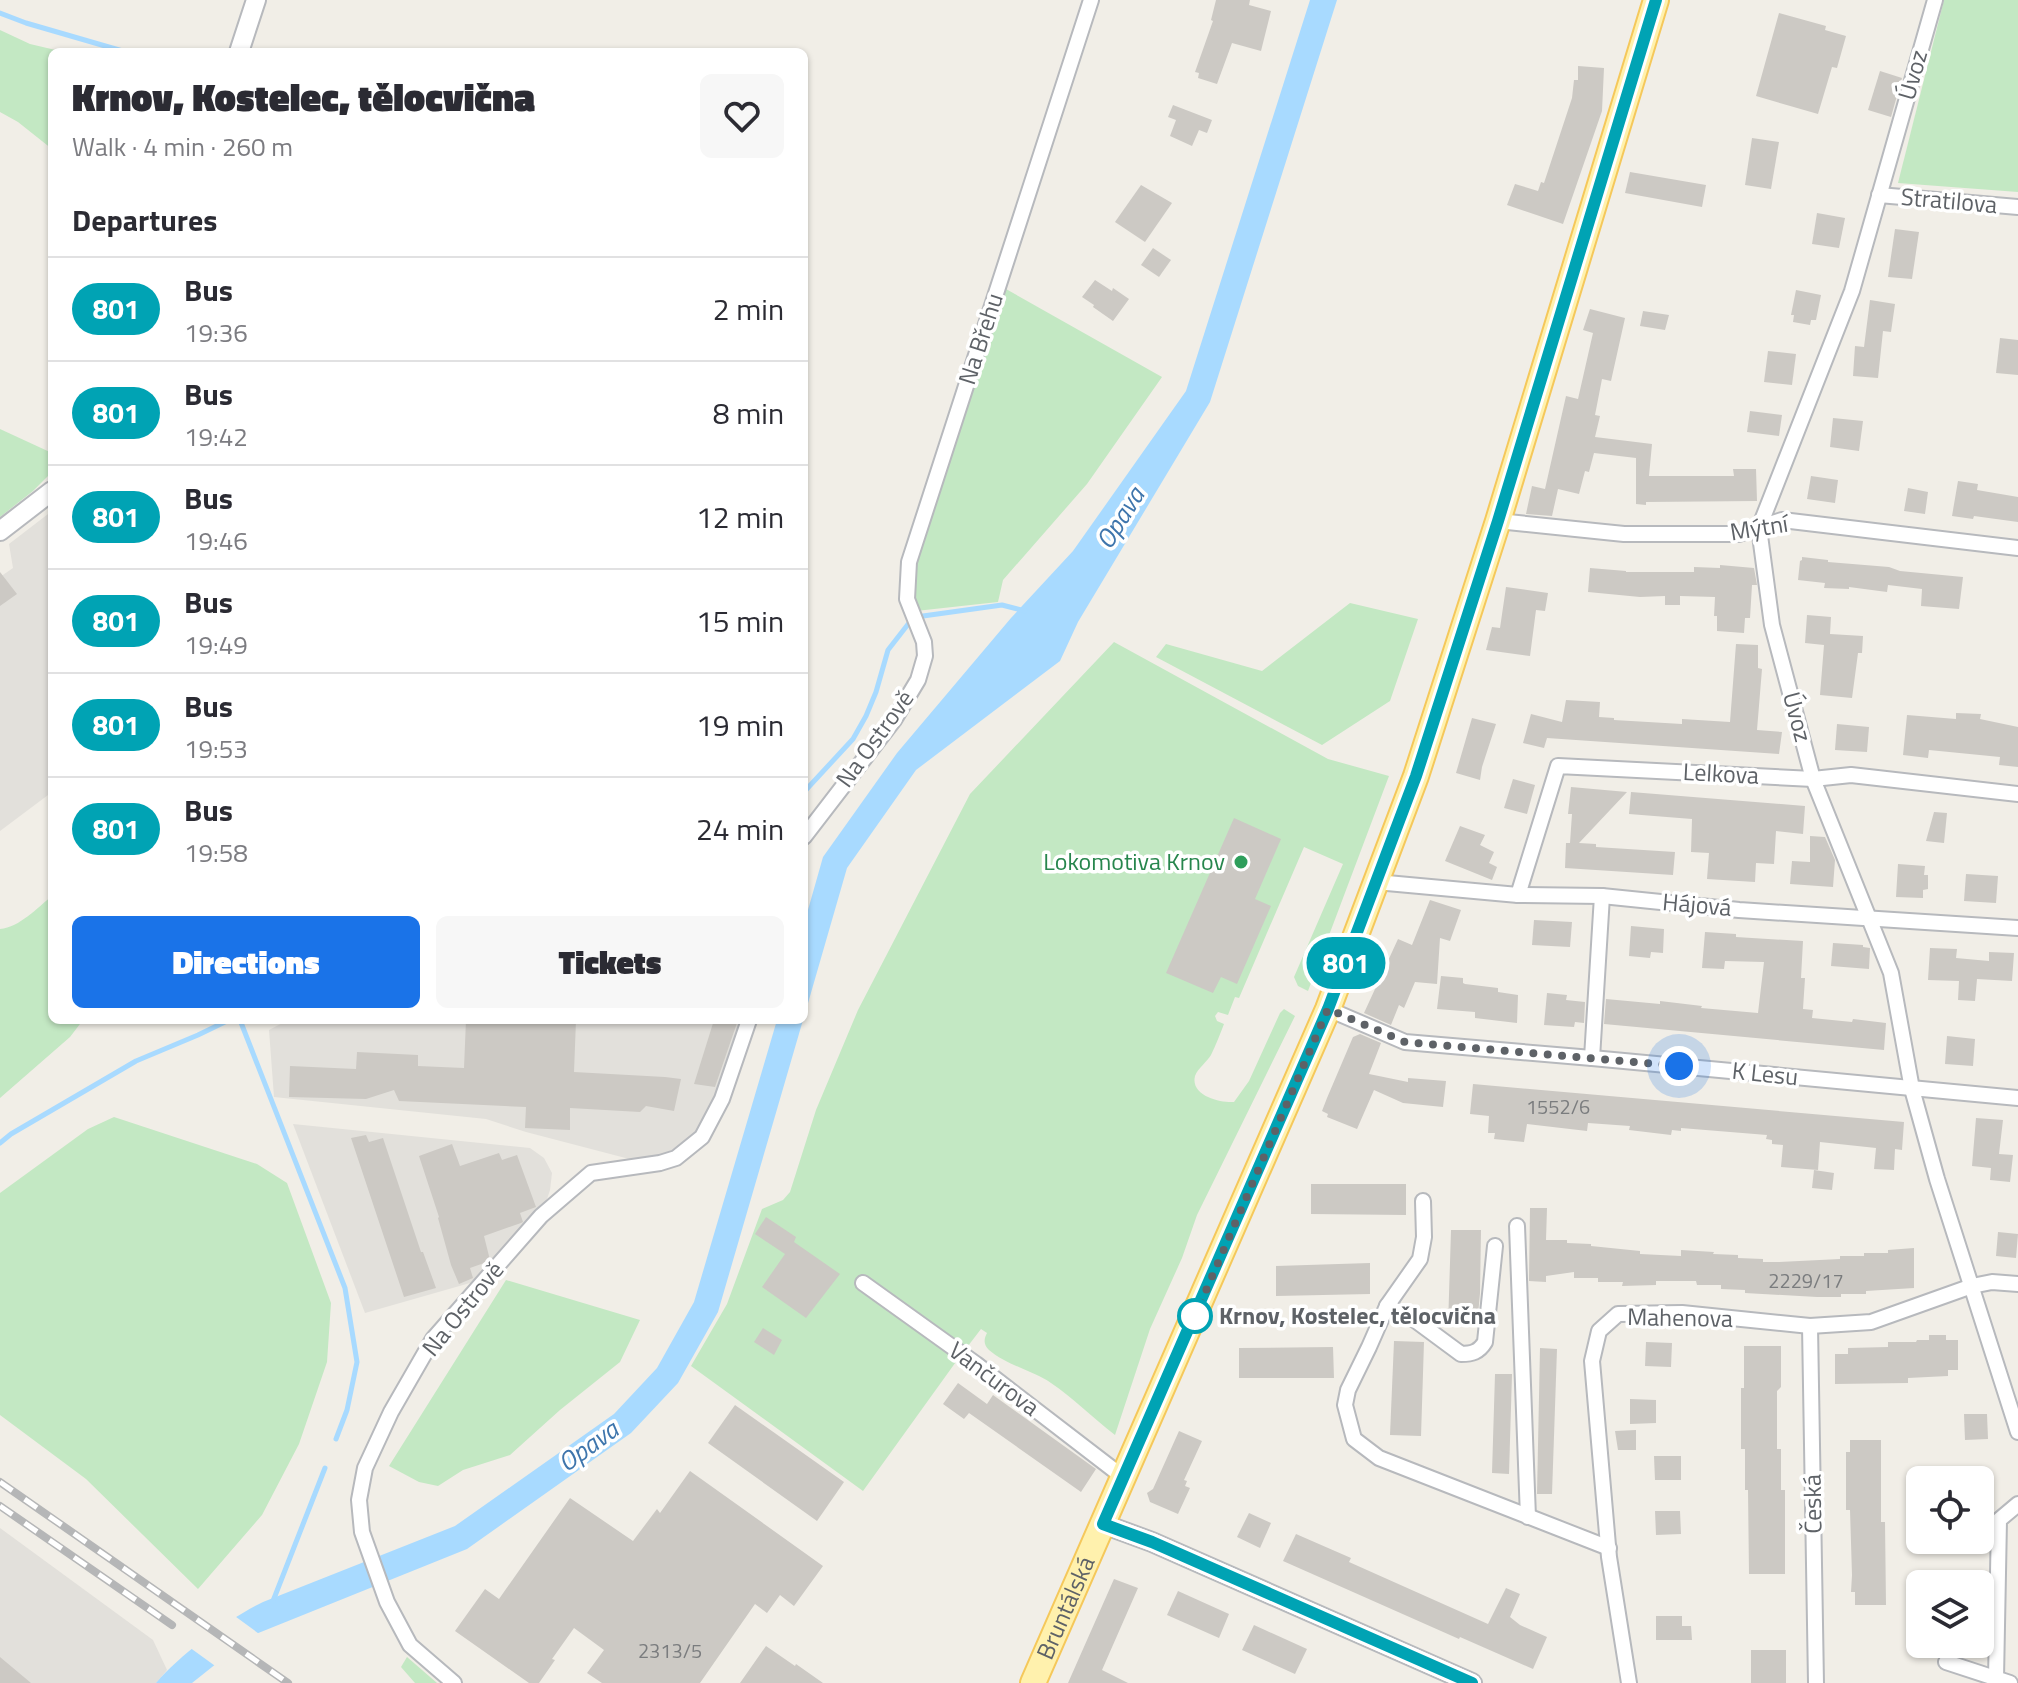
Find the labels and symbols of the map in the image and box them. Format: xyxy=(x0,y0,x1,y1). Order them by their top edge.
street label: Úvoz xyxy=(1888,46,1936,104)
street label: Stratilova xyxy=(1899,178,1999,222)
street label: Na Břehu xyxy=(948,288,1012,389)
water label: Opava xyxy=(1085,477,1155,556)
street label: Mýtní xyxy=(1727,504,1792,549)
street label: Na Ostrově xyxy=(826,682,922,795)
street label: Úvoz xyxy=(1774,688,1822,746)
street label: Lelkova xyxy=(1682,753,1760,793)
place label: Lokomotiva Krnov xyxy=(1043,843,1225,879)
marker: Lokomotiva Krnov xyxy=(1232,853,1250,871)
street label: Hájová xyxy=(1661,883,1733,925)
line badge: 801 xyxy=(1300,937,1392,989)
your location xyxy=(1659,1046,1699,1086)
street label: K Lesu xyxy=(1730,1052,1800,1094)
house number: 1552/6 xyxy=(1526,1091,1590,1122)
street label: Na Ostrově xyxy=(413,1253,512,1364)
house number: 2229/17 xyxy=(1768,1265,1844,1296)
place label: Krnov, Kostelec, tělocvična xyxy=(1219,1297,1496,1333)
street label: Mahenova xyxy=(1627,1298,1733,1336)
marker: Krnov, Kostelec, tělocvična xyxy=(1178,1299,1212,1333)
street label: Vančurova xyxy=(942,1332,1048,1424)
water label: Opava xyxy=(549,1409,628,1481)
street label: Česká xyxy=(1793,1474,1831,1534)
street label: Bruntálská xyxy=(1027,1550,1103,1665)
house number: 2313/5 xyxy=(638,1635,702,1666)

